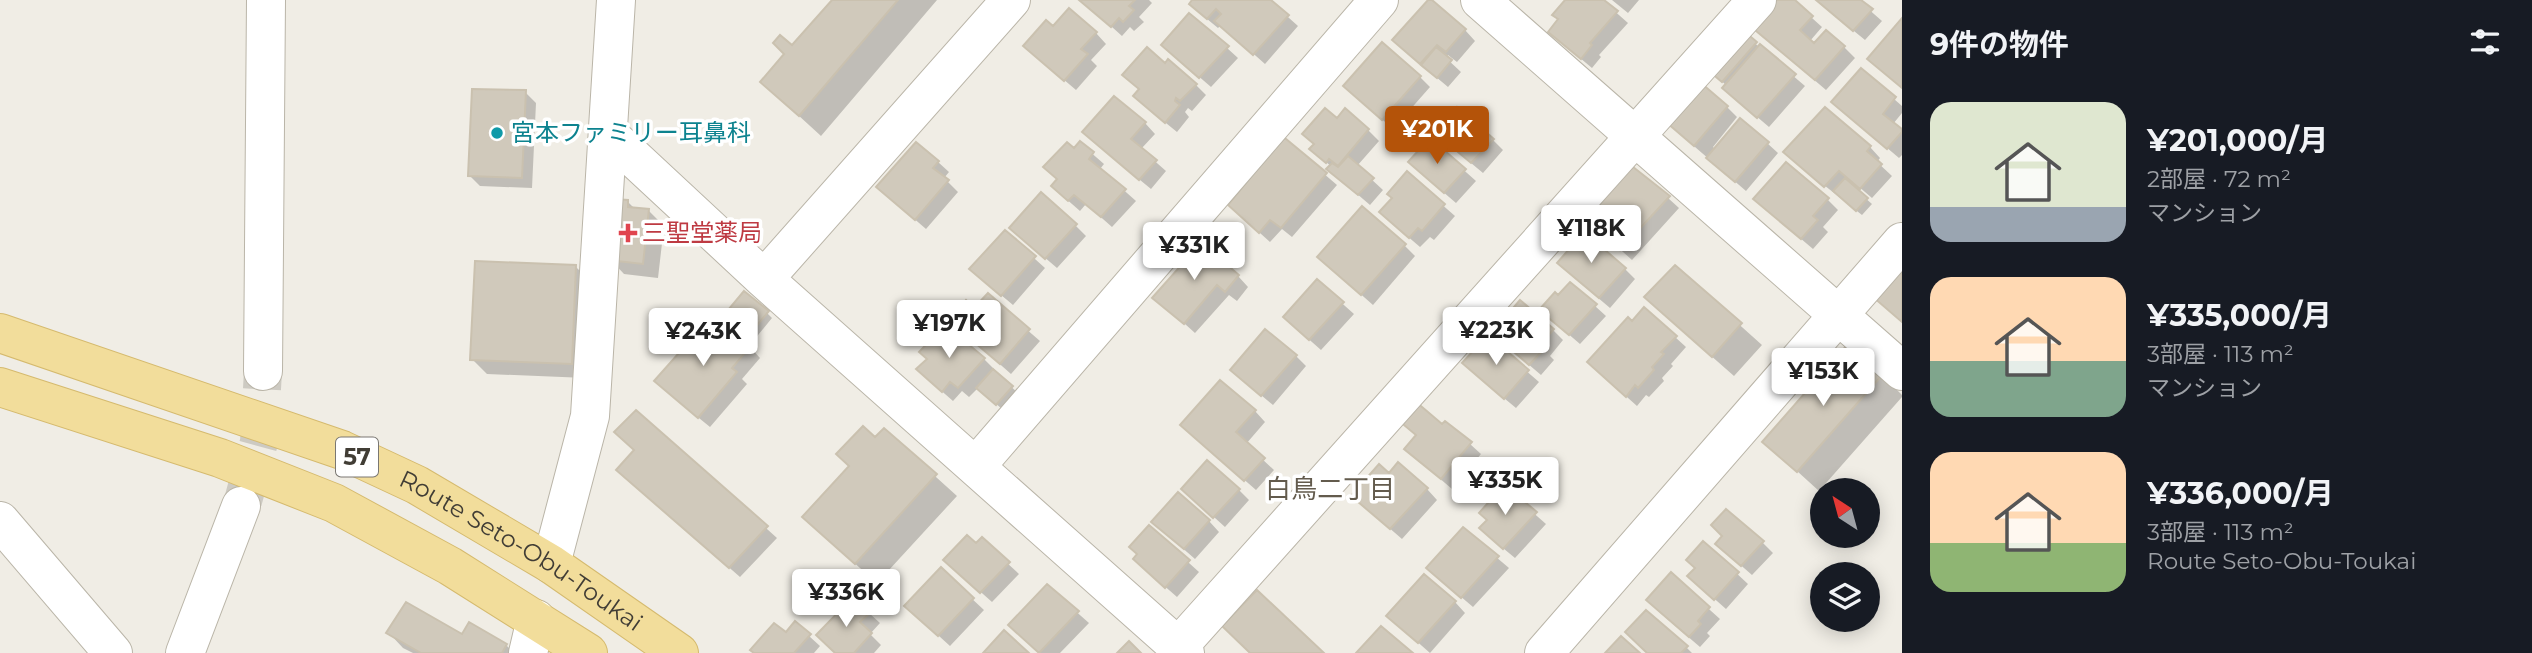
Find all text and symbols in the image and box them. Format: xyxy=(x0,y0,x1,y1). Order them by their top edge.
icon: filters xyxy=(2466,23,2504,61)
text: 9件の物件 xyxy=(1930,26,2069,63)
pin: ¥201K xyxy=(1388,106,1486,166)
text: ¥201K xyxy=(1401,115,1473,143)
place label: 宮本ファミリー耳鼻科 xyxy=(511,118,751,147)
text: ¥201,000/月 xyxy=(2147,122,2329,159)
marker: 宮本ファミリー耳鼻科 xyxy=(489,125,505,141)
icon: home xyxy=(1986,130,2070,214)
text: 2部屋 · 72 m² xyxy=(2147,165,2291,193)
text: マンション xyxy=(2147,199,2262,227)
pin: ¥118K xyxy=(1542,205,1640,265)
text: ¥118K xyxy=(1557,214,1625,242)
place label: 三聖堂薬局 xyxy=(642,218,762,247)
pin: ¥331K xyxy=(1145,222,1243,282)
marker: 三聖堂薬局 xyxy=(620,225,636,241)
text: ¥331K xyxy=(1159,231,1229,259)
text: ¥335,000/月 xyxy=(2147,297,2332,334)
pin: ¥197K xyxy=(900,300,998,360)
icon: home xyxy=(1986,305,2070,389)
pin: ¥243K xyxy=(654,308,752,368)
pin: ¥223K xyxy=(1447,308,1545,367)
text: ¥197K xyxy=(913,309,985,337)
text: ¥223K xyxy=(1459,316,1533,344)
text: ¥243K xyxy=(665,317,741,345)
text: 3部屋 · 113 m² xyxy=(2147,340,2294,368)
pin: ¥153K xyxy=(1774,348,1872,408)
text: ¥153K xyxy=(1788,357,1858,385)
text: マンション xyxy=(2147,374,2262,402)
road number: 57 xyxy=(336,438,378,477)
pin: ¥335K xyxy=(1456,458,1554,517)
street label: Route Seto-Obu-Toukai xyxy=(395,464,648,637)
text: ¥335K xyxy=(1468,466,1542,494)
district label: 白鳥二丁目 xyxy=(1265,473,1395,505)
text: ¥336,000/月 xyxy=(2147,475,2334,512)
north arrow xyxy=(1810,478,1880,548)
map controls xyxy=(1810,478,1880,632)
icon: home xyxy=(1986,480,2070,564)
text: 3部屋 · 113 m² xyxy=(2147,518,2294,546)
text: Route Seto-Obu-Toukai xyxy=(2147,547,2416,575)
button: layers xyxy=(1810,562,1880,632)
pin: ¥336K xyxy=(797,570,895,629)
text: ¥336K xyxy=(808,578,884,606)

